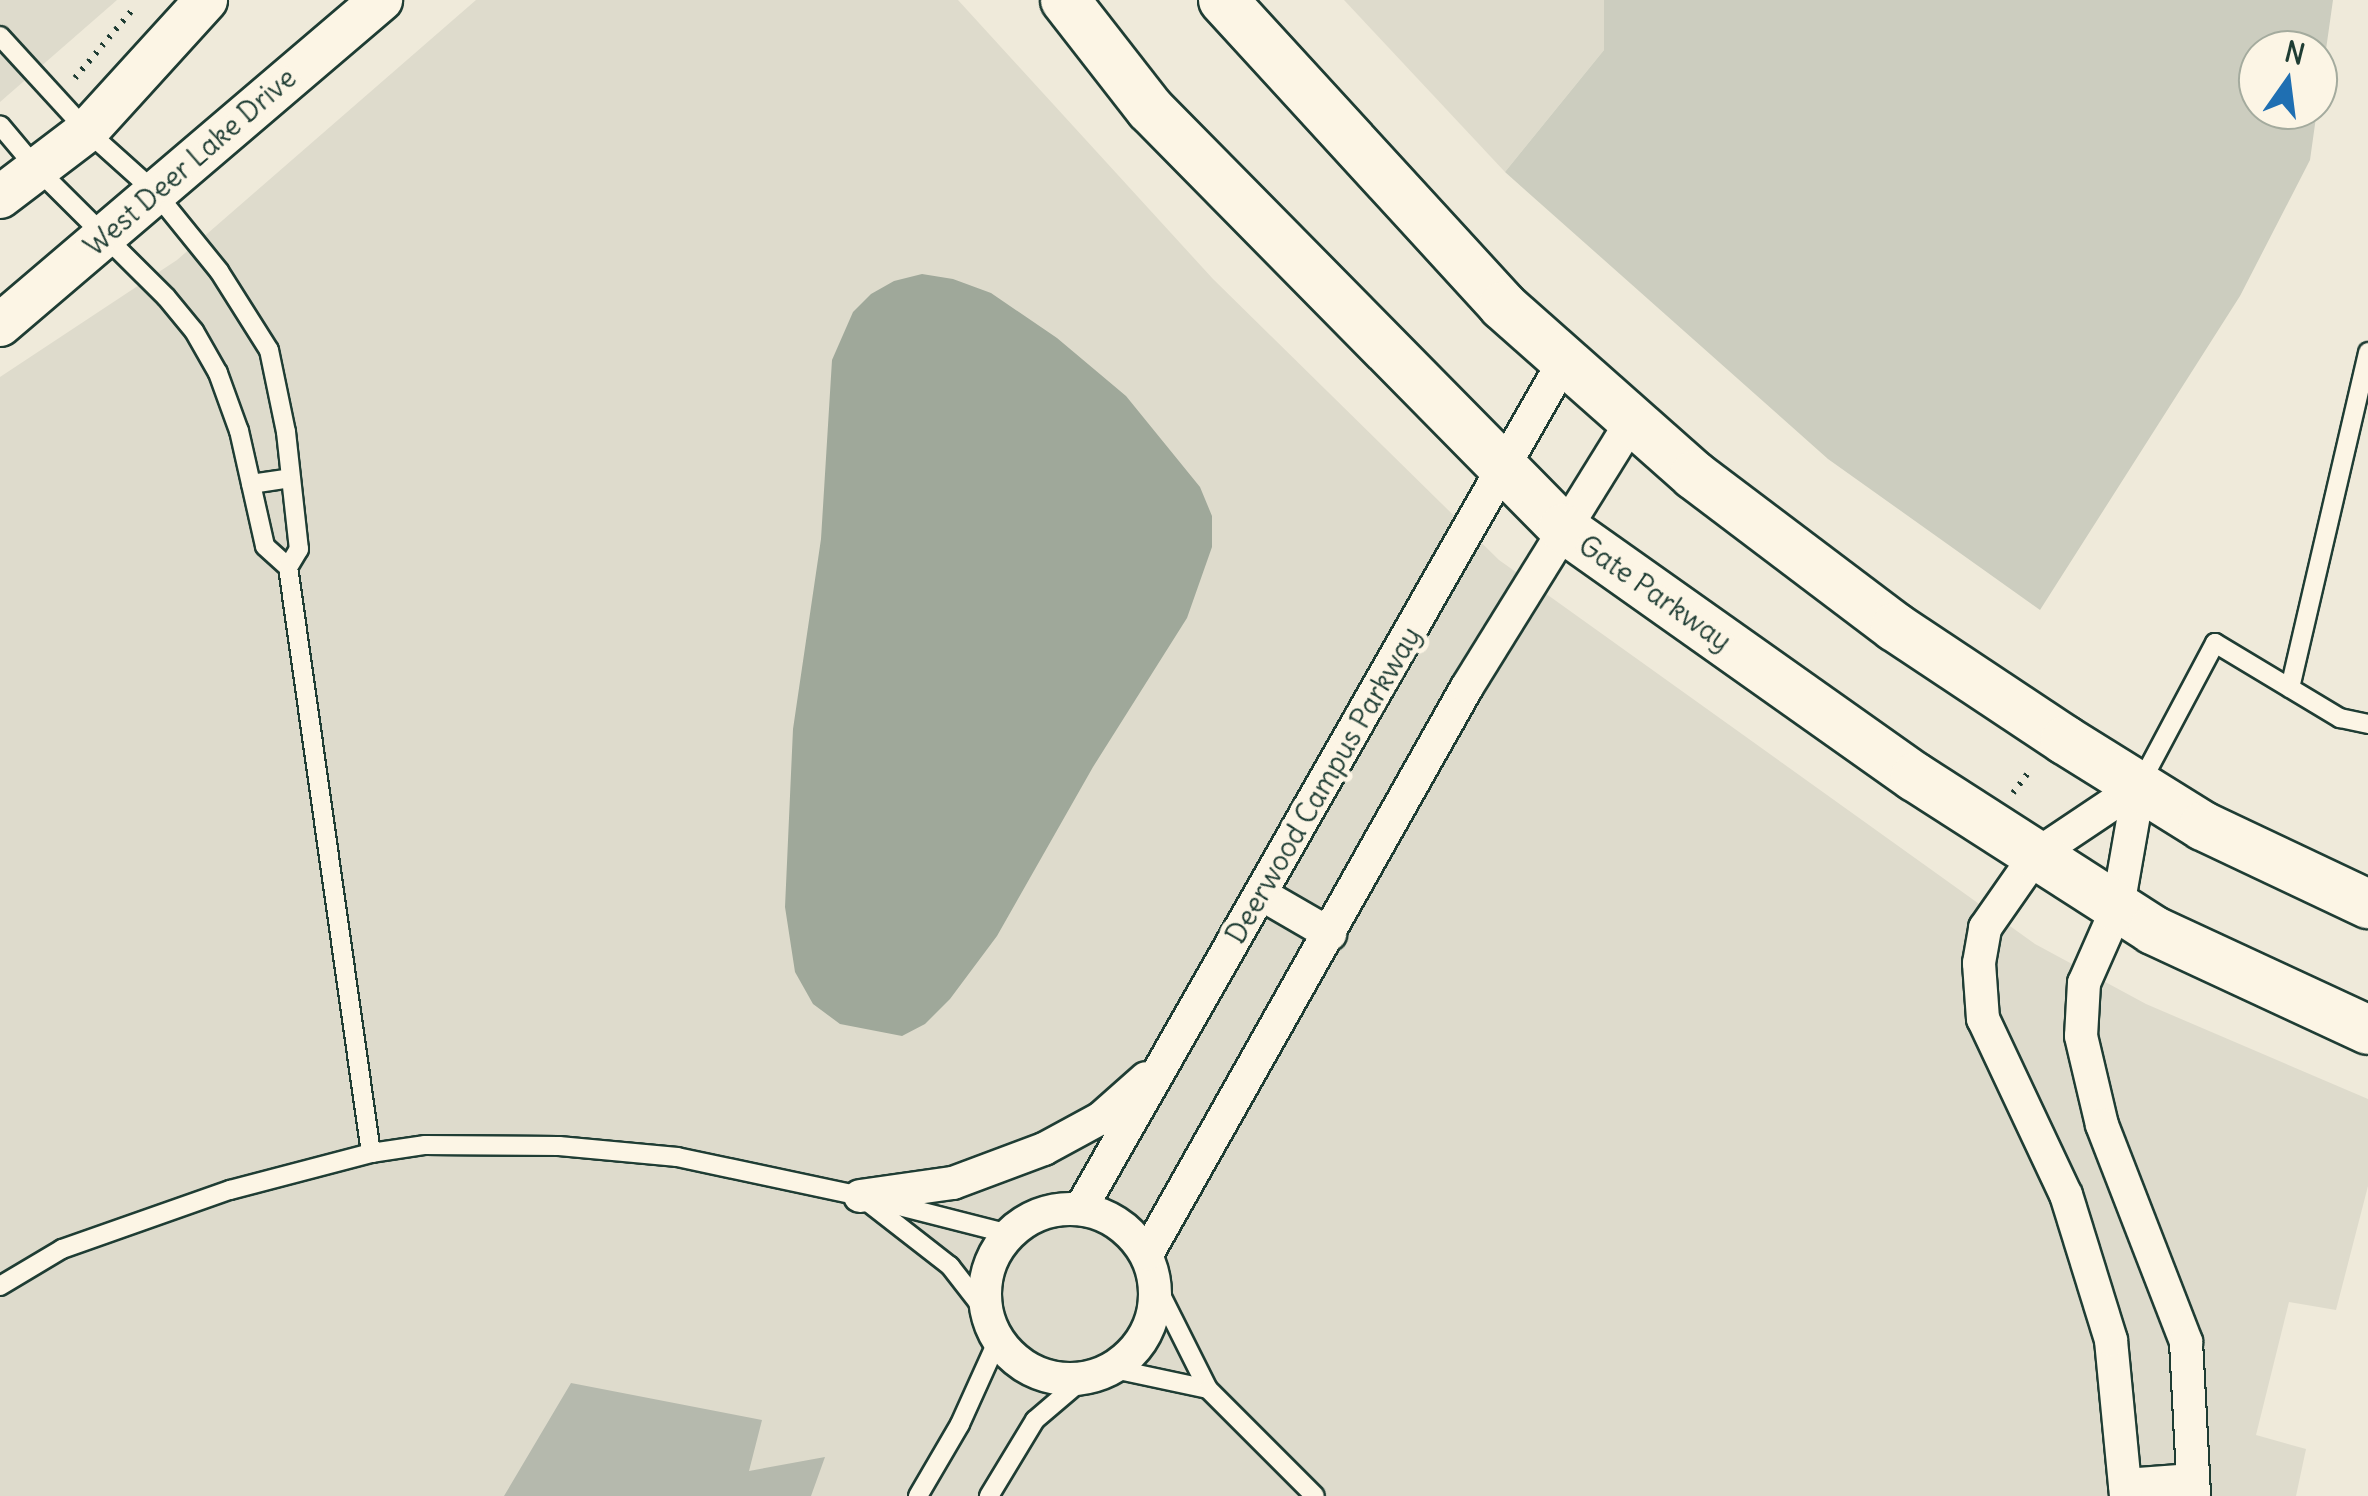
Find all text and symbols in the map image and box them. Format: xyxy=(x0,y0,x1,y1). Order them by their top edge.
north arrow xyxy=(2238,30,2338,130)
text: N xyxy=(2281,33,2309,73)
street label: West Deer Lake Drive xyxy=(77,61,303,263)
street label: Gate Parkway xyxy=(1572,528,1738,658)
street label: Deerwood Campus Parkway xyxy=(1218,621,1428,949)

